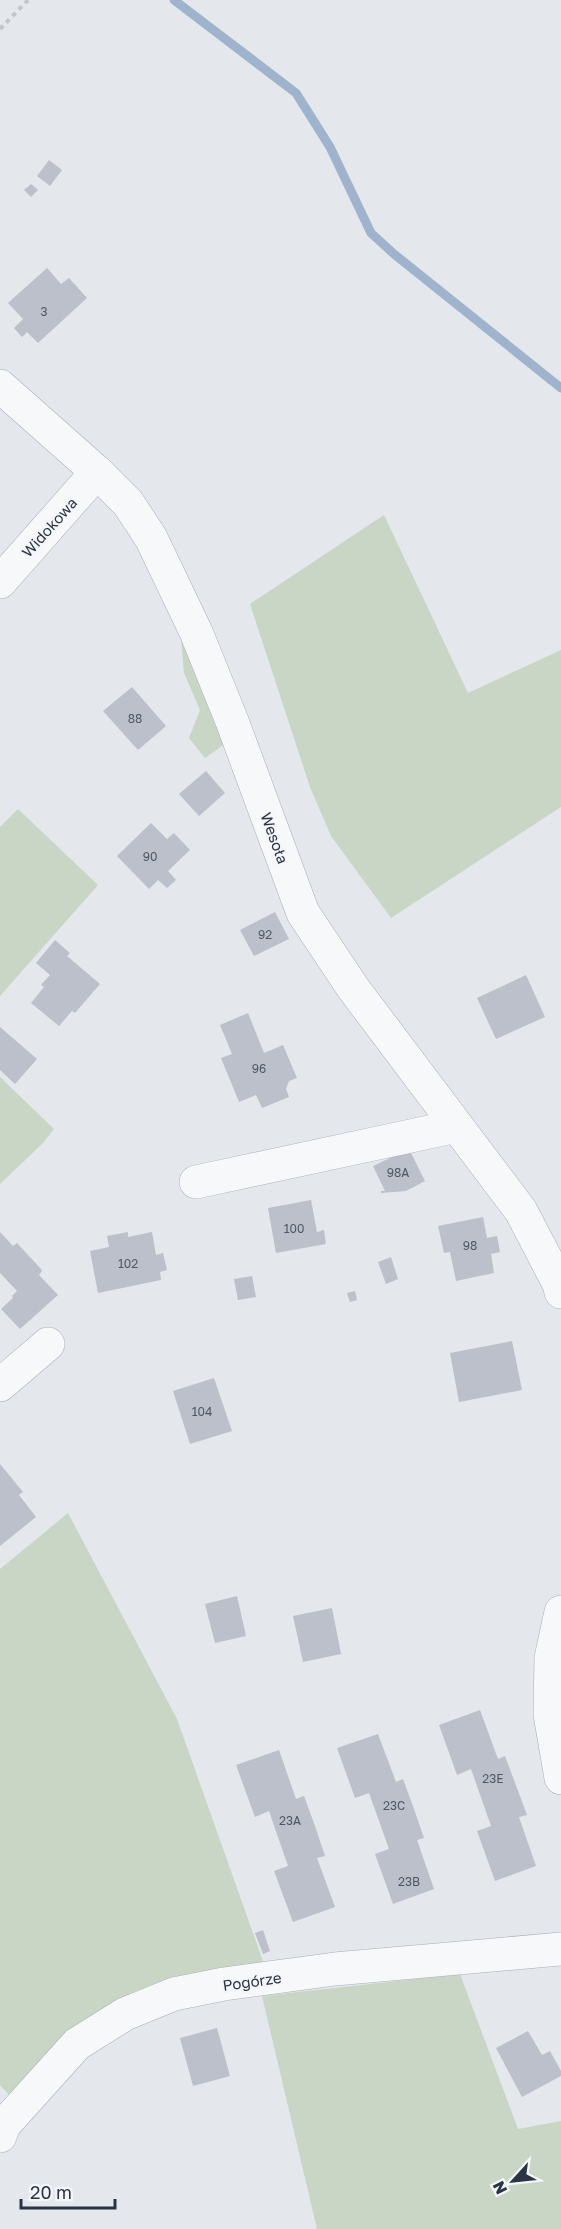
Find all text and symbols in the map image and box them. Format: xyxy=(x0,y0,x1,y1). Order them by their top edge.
house number: 3 xyxy=(40,304,48,319)
street label: Widokowa xyxy=(18,493,80,561)
house number: 88 xyxy=(128,711,142,726)
street label: Wesoła xyxy=(257,810,293,866)
house number: 90 xyxy=(143,849,157,864)
house number: 92 xyxy=(258,927,272,942)
house number: 96 xyxy=(252,1061,266,1076)
house number: 98A xyxy=(387,1165,409,1180)
house number: 100 xyxy=(284,1221,304,1236)
house number: 98 xyxy=(463,1238,477,1253)
house number: 102 xyxy=(118,1256,138,1271)
house number: 104 xyxy=(192,1404,212,1419)
house number: 23E xyxy=(482,1771,504,1786)
house number: 23C xyxy=(383,1798,405,1813)
house number: 23A xyxy=(279,1813,301,1828)
house number: 23B xyxy=(398,1874,420,1889)
street label: Pogórze xyxy=(221,1968,283,1994)
north arrow xyxy=(483,2151,543,2211)
scale bar xyxy=(21,2172,116,2210)
text: N xyxy=(488,2178,511,2198)
text: 20 m xyxy=(30,2181,72,2203)

